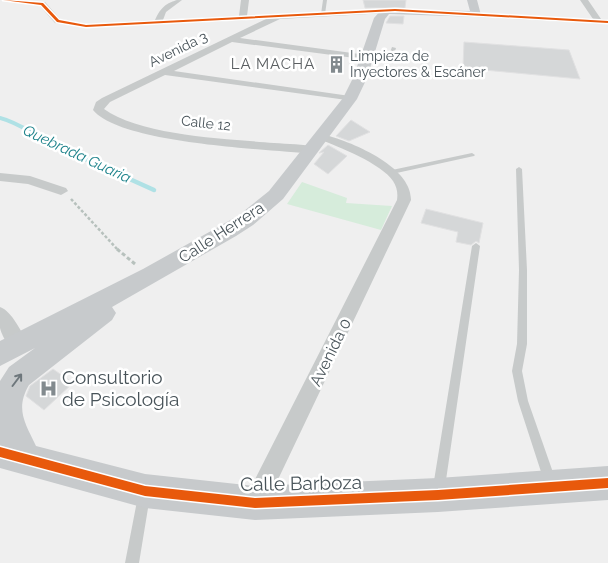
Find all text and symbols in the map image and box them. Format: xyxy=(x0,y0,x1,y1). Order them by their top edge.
street label: Avenida 3 xyxy=(146,28,210,70)
place label: Limpieza de Inyectores & Escáner xyxy=(350,48,486,80)
building icon: Limpieza de Inyectores & Escáner xyxy=(326,54,346,74)
district label: LA MACHA xyxy=(231,55,315,73)
street label: Calle 12 xyxy=(180,112,232,134)
water label: Quebrada Guaria xyxy=(20,121,134,187)
street label: Calle Herrera xyxy=(175,198,267,267)
street label: Avenida 0 xyxy=(306,315,355,389)
place label: Consultorio de Psicología xyxy=(62,366,179,410)
one-way arrow xyxy=(12,374,23,387)
hospital icon: Consultorio de Psicología xyxy=(38,378,58,398)
street label: Calle Barboza xyxy=(240,471,362,495)

